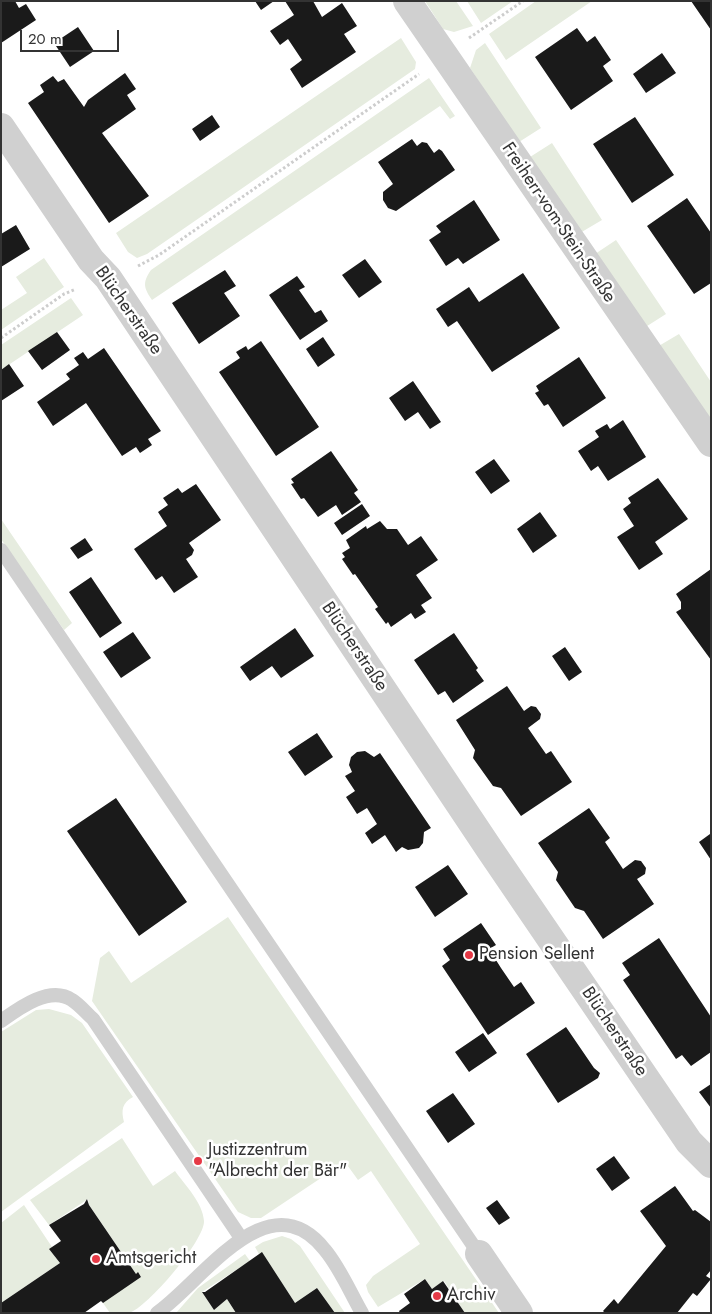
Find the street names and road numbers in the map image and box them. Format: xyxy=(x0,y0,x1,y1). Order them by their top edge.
street label: Freiherr-vom-Stein-Straße xyxy=(496,139,620,307)
street label: Blücherstraße xyxy=(90,263,166,359)
street label: Blücherstraße xyxy=(316,598,392,696)
street label: Blücherstraße xyxy=(576,983,652,1081)

